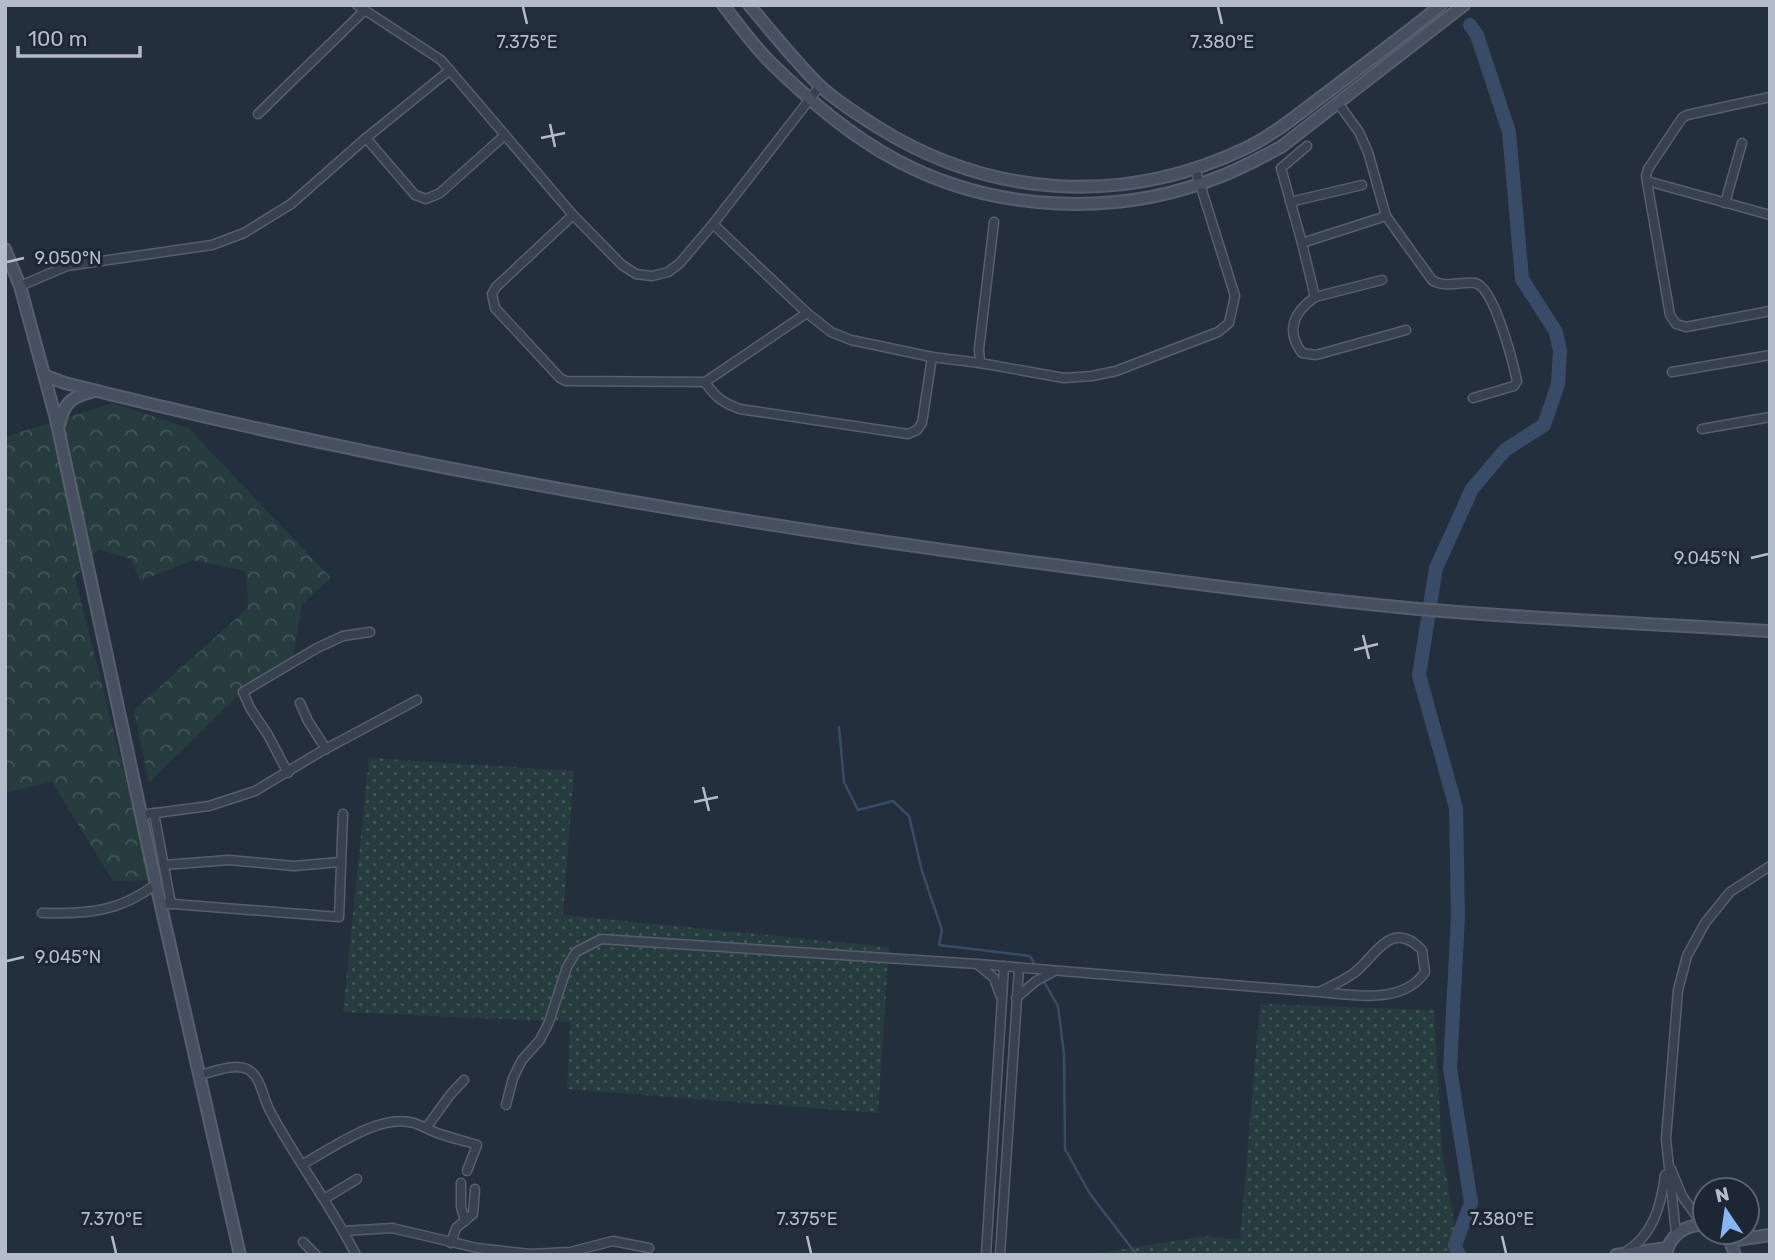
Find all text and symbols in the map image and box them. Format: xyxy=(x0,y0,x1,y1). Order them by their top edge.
scale bar xyxy=(18,14,140,58)
text: 100 m xyxy=(28,26,87,51)
text: 7.375°E xyxy=(496,31,558,53)
text: 7.380°E xyxy=(1190,31,1254,53)
text: 9.050°N xyxy=(35,247,101,269)
text: 9.045°N xyxy=(1674,547,1740,569)
text: 9.045°N xyxy=(35,946,101,968)
north arrow xyxy=(1691,1176,1761,1246)
text: N xyxy=(1713,1182,1732,1208)
text: 7.370°E xyxy=(81,1208,143,1230)
text: 7.375°E xyxy=(776,1208,838,1230)
text: 7.380°E xyxy=(1470,1208,1534,1230)

